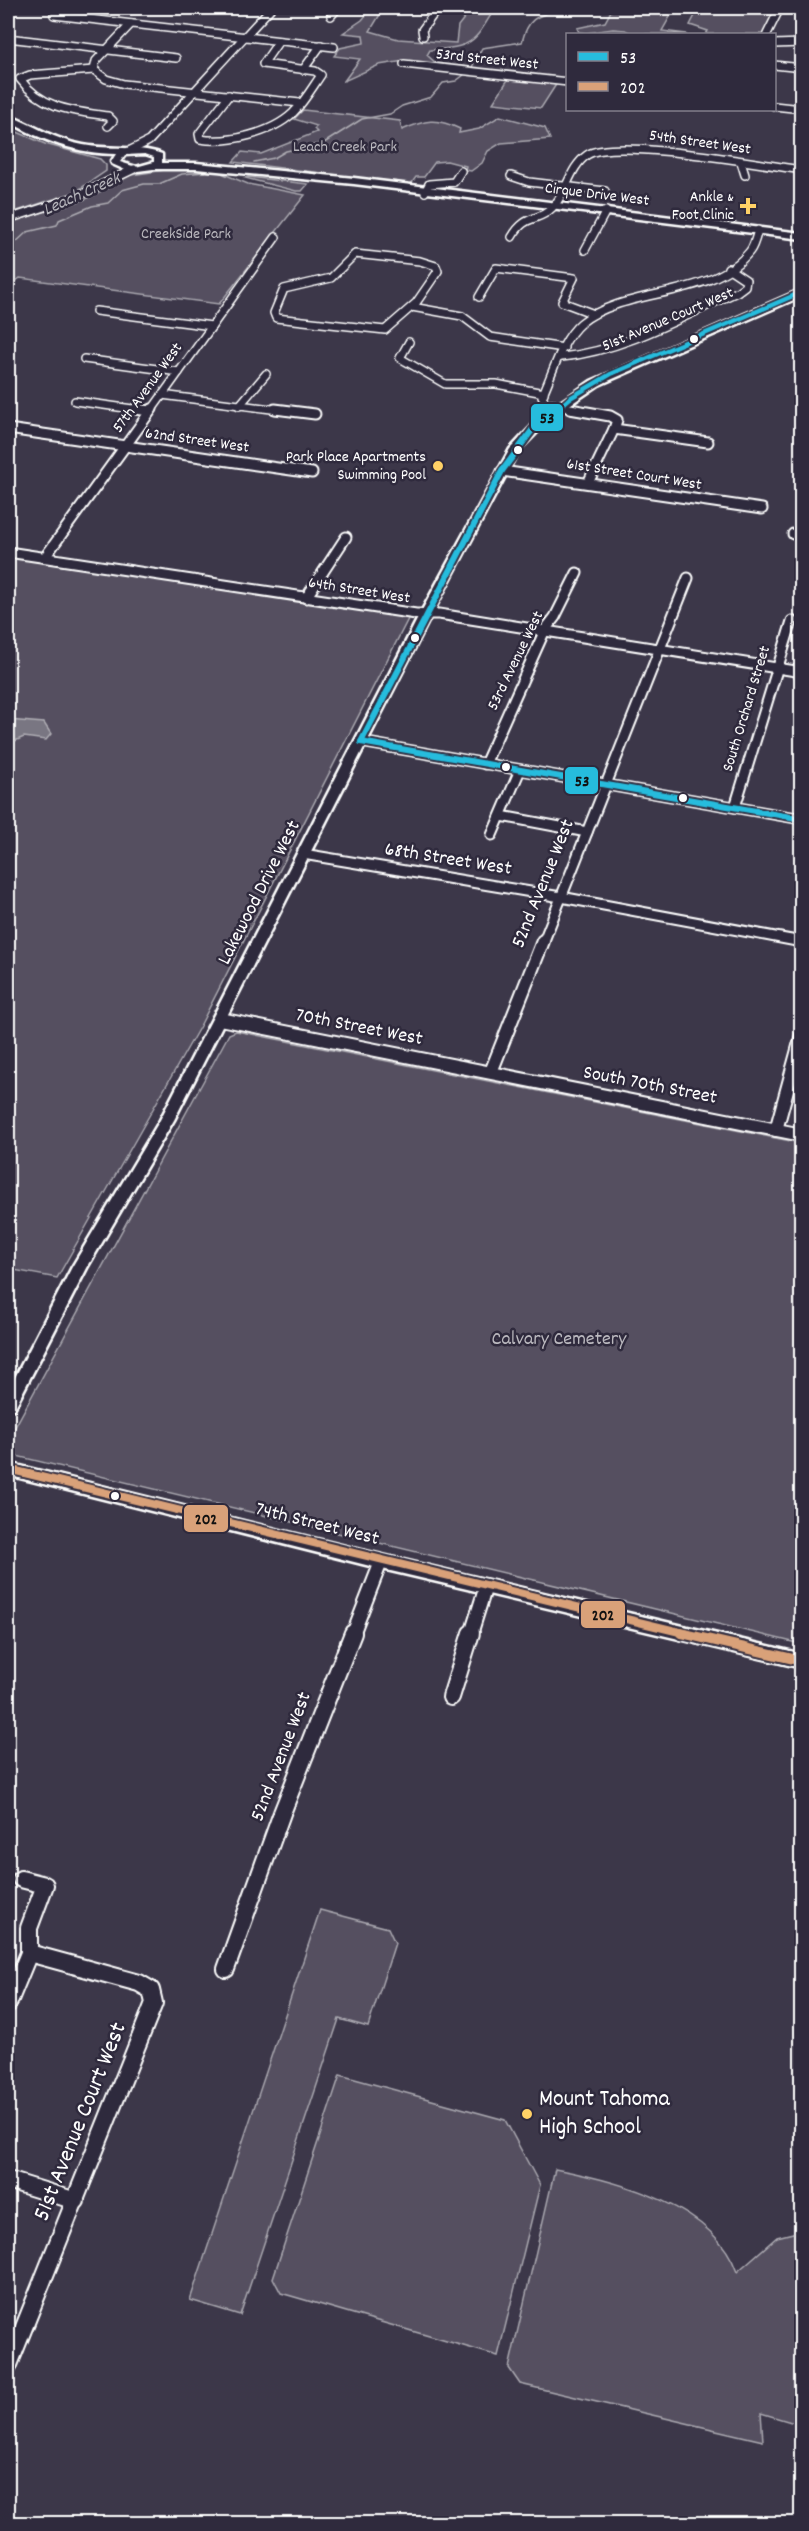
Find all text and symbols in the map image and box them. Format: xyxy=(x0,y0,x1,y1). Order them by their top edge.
legend xyxy=(566,33,776,111)
street label: 53rd Street West xyxy=(435,43,540,77)
text: 53 xyxy=(620,47,636,72)
text: 202 xyxy=(620,77,646,102)
street label: 54th Street West xyxy=(648,124,752,162)
park label: Leach Creek Park xyxy=(293,136,397,159)
water label: Leach Creek xyxy=(39,166,126,223)
street label: Cirque Drive West xyxy=(544,177,651,213)
place label: Ankle & Foot Clinic xyxy=(672,186,734,227)
marker: Ankle & Foot Clinic xyxy=(739,197,757,215)
park label: CreekSide Park xyxy=(141,223,231,246)
street label: 51st Avenue Court West xyxy=(599,282,737,358)
unlabelled marker xyxy=(688,333,700,345)
street label: 57th Avenue West xyxy=(107,338,189,438)
line badge: 53 xyxy=(530,403,564,432)
text: 53 xyxy=(540,408,554,431)
street label: 62nd Street West xyxy=(144,422,251,460)
unlabelled marker xyxy=(512,444,524,456)
place label: Park Place Apartments Swimming Pool xyxy=(286,446,426,487)
street label: 61st Street Court West xyxy=(565,453,703,497)
marker: Park Place Apartments Swimming Pool xyxy=(431,459,445,473)
street label: 64th Street West xyxy=(306,572,412,610)
street label: 53rd Avenue West xyxy=(482,607,550,715)
unlabelled marker xyxy=(409,632,421,644)
street label: South Orchard Street xyxy=(717,643,777,775)
unlabelled marker xyxy=(500,761,512,773)
line badge: 53 xyxy=(564,766,599,795)
text: 53 xyxy=(575,771,589,794)
unlabelled marker xyxy=(677,792,689,804)
street label: 52nd Avenue West xyxy=(505,815,583,953)
street label: Lakewood Drive West xyxy=(212,816,308,970)
street label: 68th Street West xyxy=(382,836,514,884)
street label: 70th Street West xyxy=(293,1002,425,1054)
street label: South 70th Street xyxy=(581,1059,719,1113)
park label: Calvary Cemetery xyxy=(492,1326,627,1354)
unlabelled marker xyxy=(109,1490,121,1502)
street label: 74th Street West xyxy=(252,1496,382,1554)
line badge: 202 xyxy=(183,1504,229,1533)
text: 202 xyxy=(195,1509,217,1532)
line badge: 202 xyxy=(580,1600,626,1629)
text: 202 xyxy=(592,1605,614,1628)
street label: 52nd Avenue West xyxy=(244,1688,320,1826)
street label: 51st Avenue Court West xyxy=(26,2017,136,2226)
place label: Mount Tahoma High School xyxy=(539,2083,671,2145)
marker: Mount Tahoma High School xyxy=(520,2107,534,2121)

